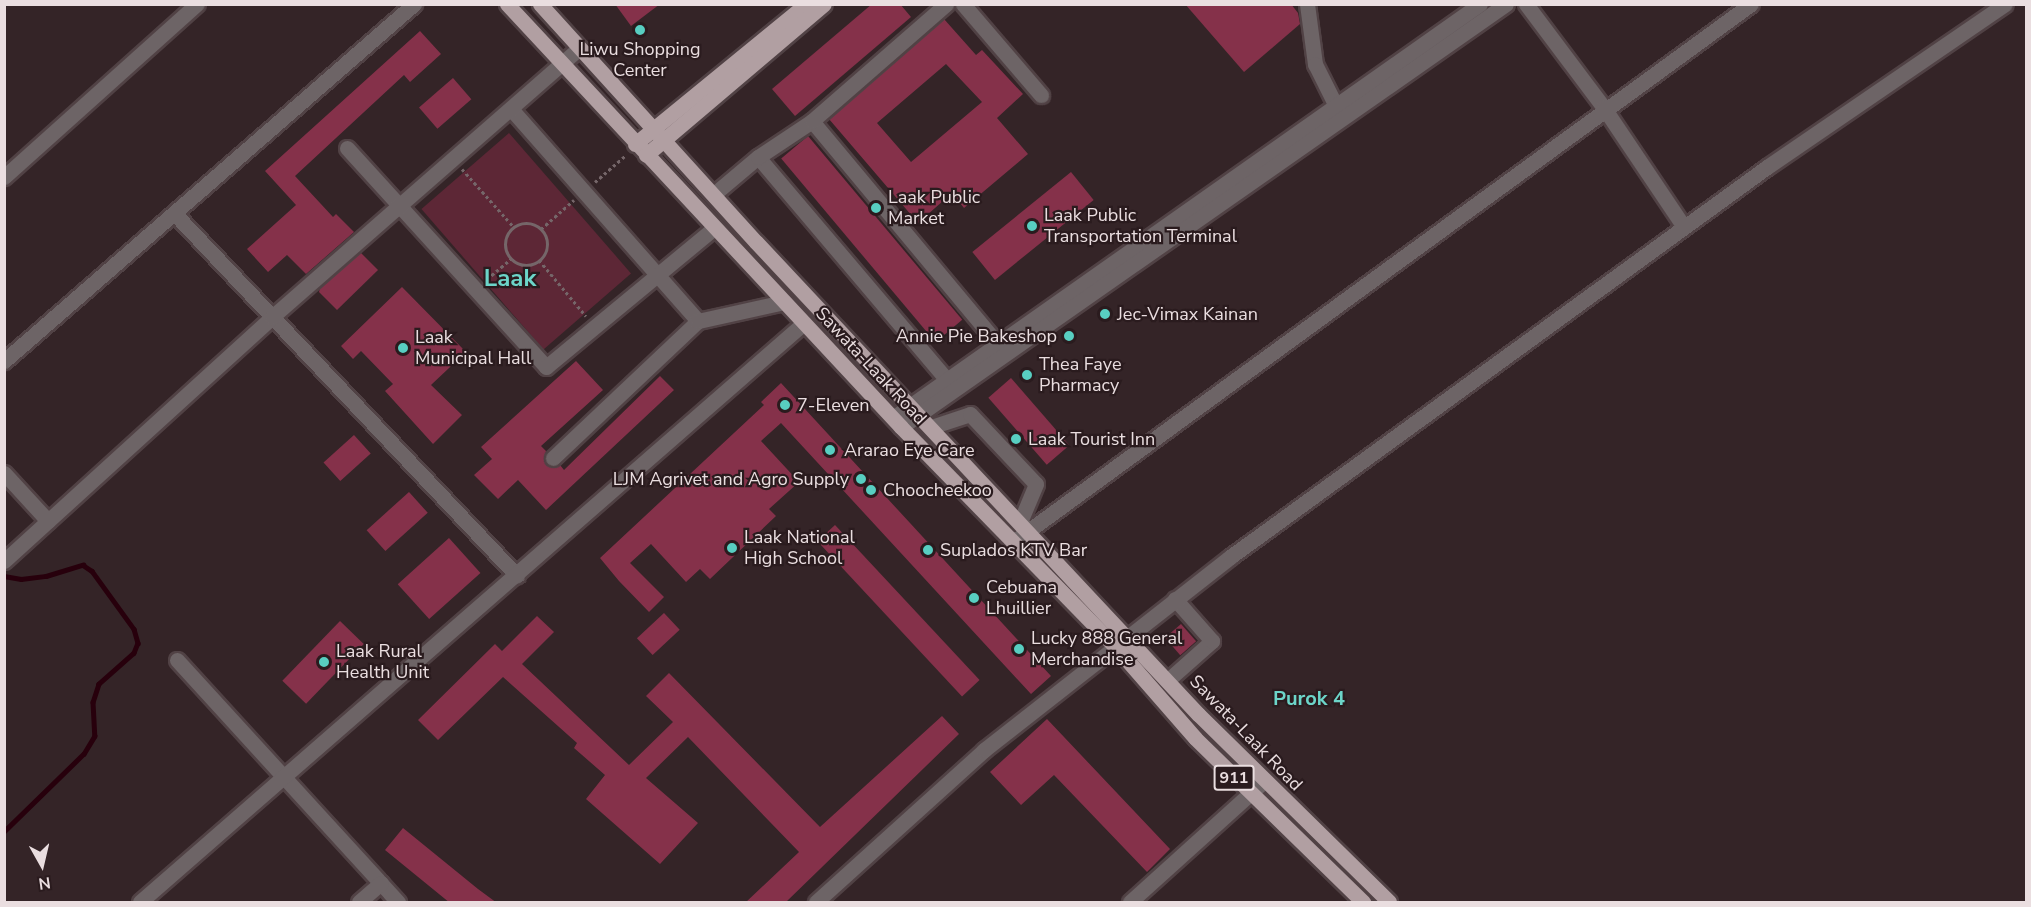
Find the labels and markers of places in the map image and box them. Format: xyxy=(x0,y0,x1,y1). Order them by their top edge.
marker: Liwu Shopping Center xyxy=(633,23,647,37)
place label: Liwu Shopping Center xyxy=(579,39,701,82)
place label: Laak Public Market xyxy=(888,187,980,230)
marker: Laak Public Market xyxy=(869,201,883,215)
place label: Laak Public Transportation Terminal xyxy=(1044,205,1237,248)
marker: Laak Public Transportation Terminal xyxy=(1025,219,1039,233)
place label: Jec-Vimax Kainan xyxy=(1117,303,1258,325)
marker: Jec-Vimax Kainan xyxy=(1098,307,1112,321)
place label: Annie Pie Bakeshop xyxy=(896,325,1057,347)
place label: Laak Municipal Hall xyxy=(415,327,531,370)
marker: Annie Pie Bakeshop xyxy=(1062,329,1076,343)
marker: Laak Municipal Hall xyxy=(396,341,410,355)
place label: Thea Faye Pharmacy xyxy=(1039,354,1121,397)
marker: Thea Faye Pharmacy xyxy=(1020,368,1034,382)
place label: 7-Eleven xyxy=(797,394,870,416)
marker: 7-Eleven xyxy=(778,398,792,412)
place label: Laak Tourist Inn xyxy=(1028,428,1155,450)
marker: Laak Tourist Inn xyxy=(1009,432,1023,446)
place label: Ararao Eye Care xyxy=(844,439,974,461)
marker: Ararao Eye Care xyxy=(821,441,839,459)
place label: LJM Agrivet and Agro Supply xyxy=(613,468,849,490)
marker: LJM Agrivet and Agro Supply xyxy=(854,472,868,486)
place label: Choocheekoo xyxy=(883,479,992,501)
marker: Choocheekoo xyxy=(864,483,878,497)
place label: Laak National High School xyxy=(744,527,855,570)
place label: Suplados KTV Bar xyxy=(940,539,1087,561)
marker: Laak National High School xyxy=(725,541,739,555)
marker: Suplados KTV Bar xyxy=(921,543,935,557)
place label: Cebuana Lhuillier xyxy=(986,577,1057,620)
marker: Cebuana Lhuillier xyxy=(967,591,981,605)
place label: Lucky 888 General Merchandise xyxy=(1031,628,1182,670)
place label: Laak Rural Health Unit xyxy=(336,641,429,684)
marker: Lucky 888 General Merchandise xyxy=(1012,642,1026,656)
marker: Laak Rural Health Unit xyxy=(317,655,331,669)

